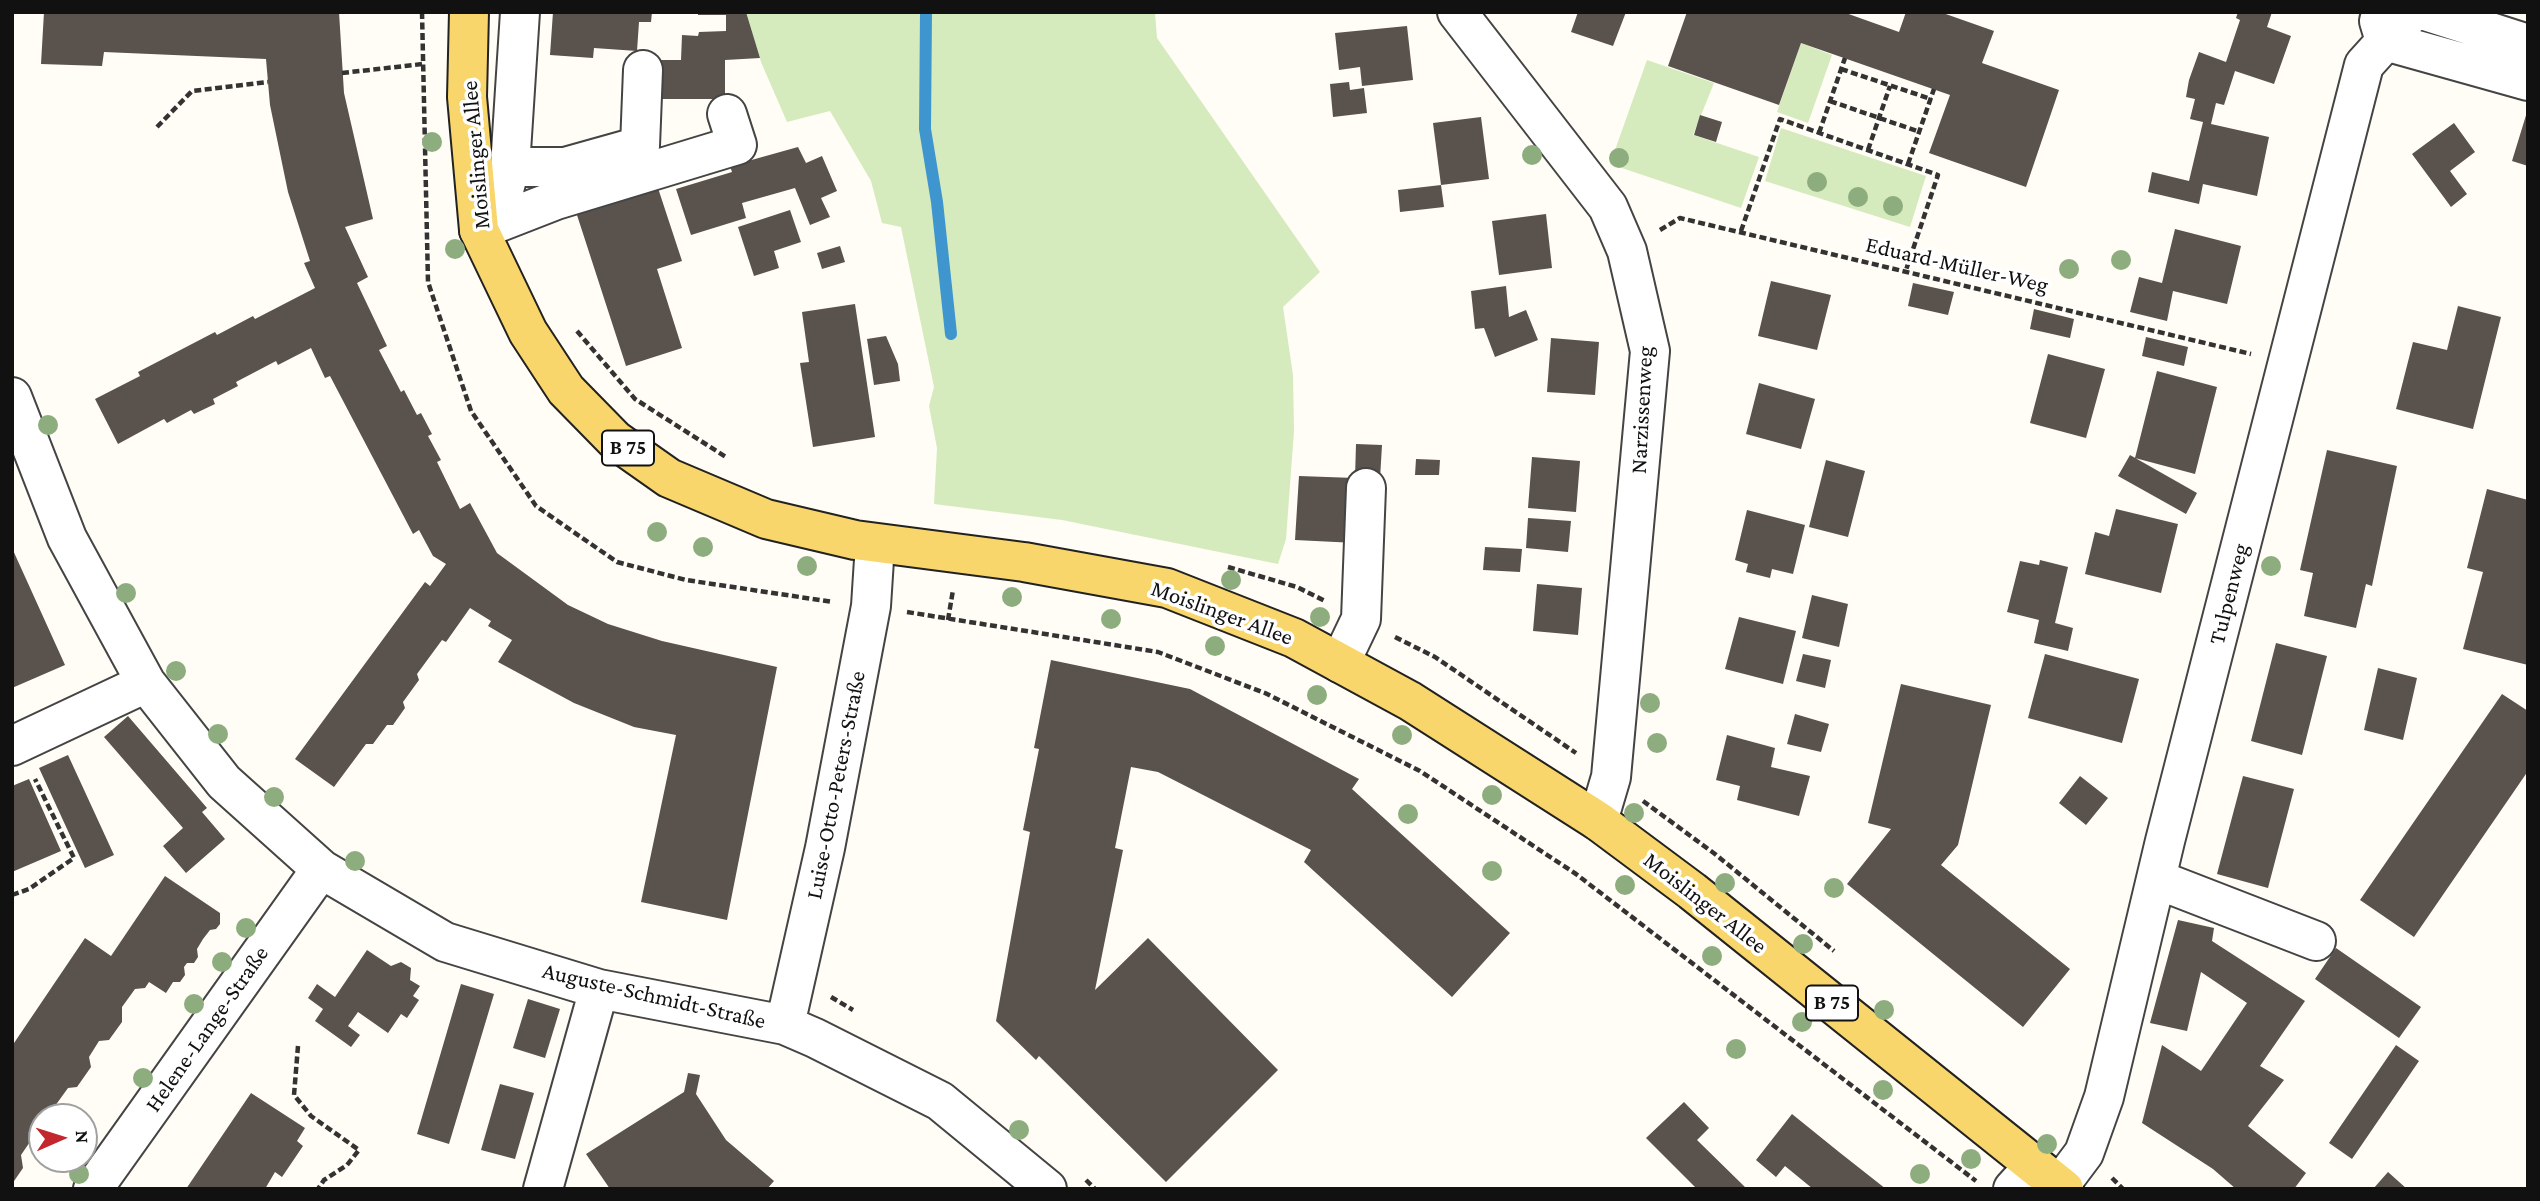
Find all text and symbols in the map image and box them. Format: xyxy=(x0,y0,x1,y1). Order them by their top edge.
street label: Moislinger Allee xyxy=(456,80,496,230)
street label: Eduard-Müller-Weg xyxy=(1863,231,2051,299)
street label: Narzissenweg xyxy=(1625,345,1659,475)
road number: B 75 xyxy=(602,430,654,466)
street label: Tulpenweg xyxy=(2203,541,2255,647)
street label: Moislinger Allee xyxy=(1147,575,1297,651)
street label: Luise-Otto-Peters-Straße xyxy=(800,669,872,901)
street label: Moislinger Allee xyxy=(1638,846,1772,960)
street label: Helene-Lange-Straße xyxy=(139,941,275,1117)
street label: Auguste-Schmidt-Straße xyxy=(540,957,768,1035)
road number: B 75 xyxy=(1806,986,1858,1020)
north arrow xyxy=(28,1103,98,1173)
text: N xyxy=(72,1130,93,1144)

